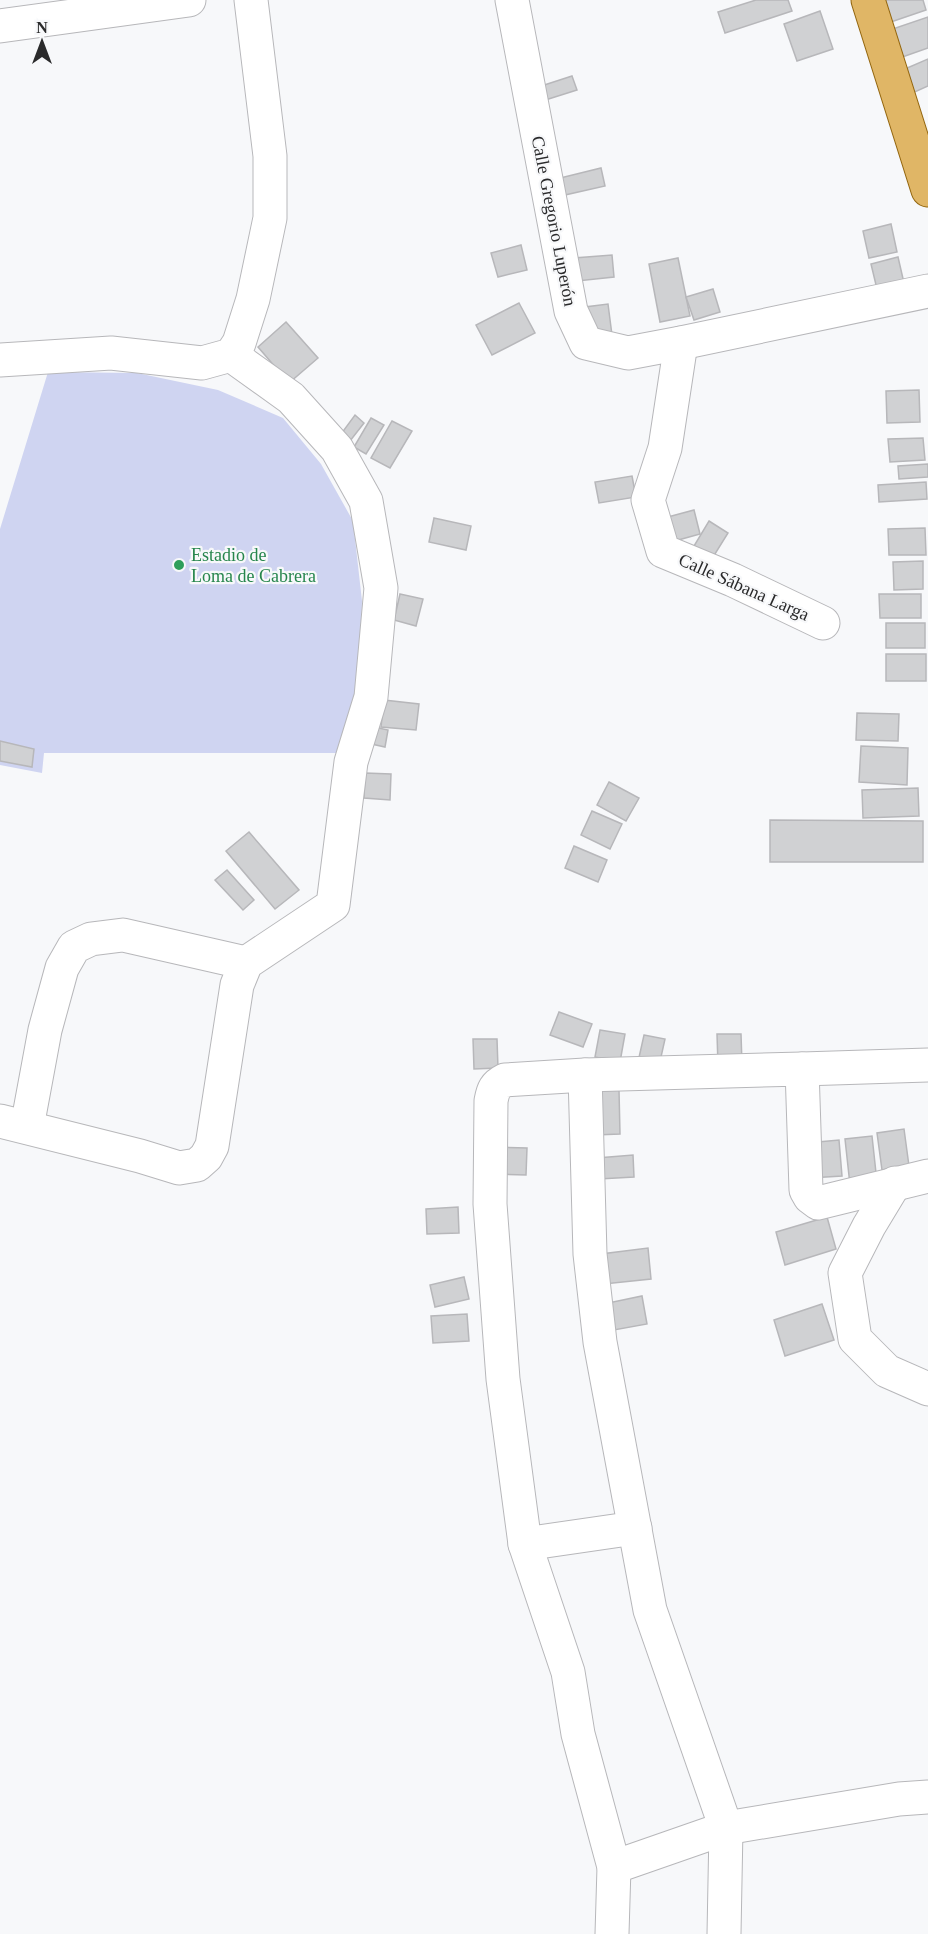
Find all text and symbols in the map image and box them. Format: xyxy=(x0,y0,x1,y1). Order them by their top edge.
north arrow xyxy=(12,12,72,72)
text: N xyxy=(36,19,48,36)
street label: Calle Gregorio Luperón xyxy=(528,134,580,308)
place label: Estadio de Loma de Cabrera xyxy=(191,545,316,586)
street label: Calle Sábana Larga xyxy=(676,549,812,625)
marker: Estadio de Loma de Cabrera xyxy=(172,558,186,572)

